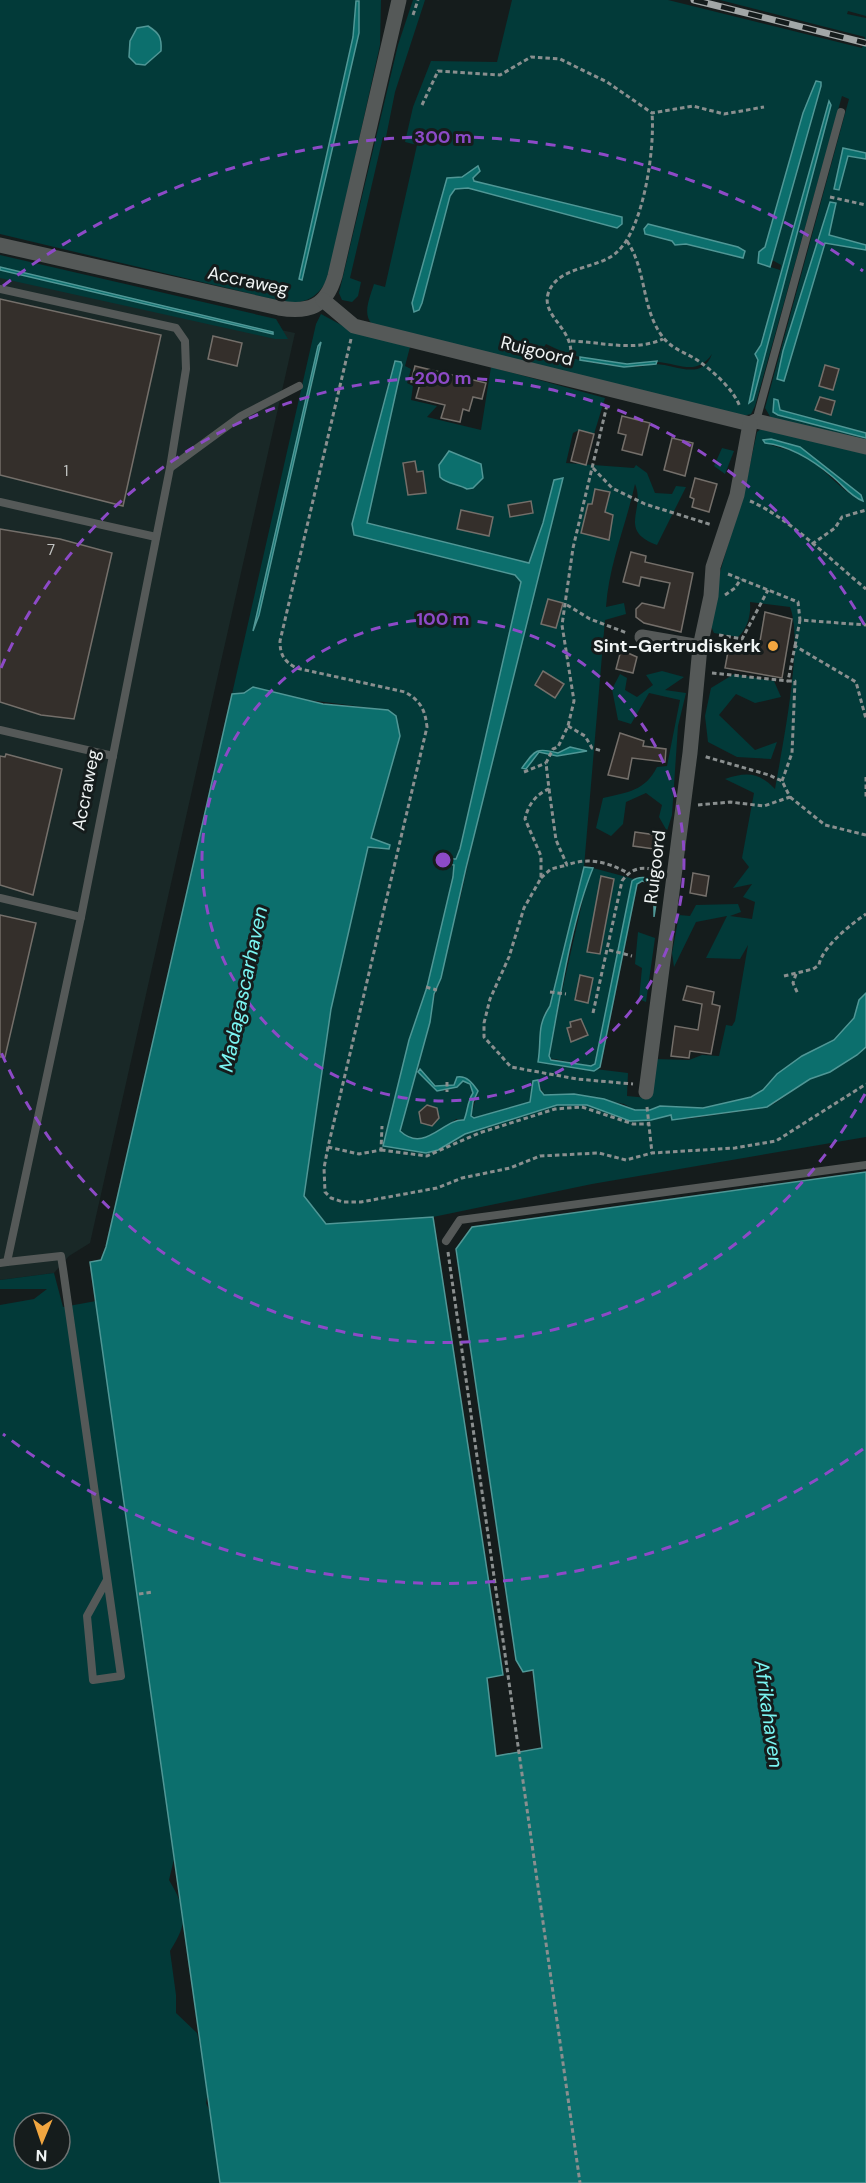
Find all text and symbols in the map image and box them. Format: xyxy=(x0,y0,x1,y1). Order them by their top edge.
text: 300 m xyxy=(414,125,472,149)
street label: Accraweg xyxy=(205,261,291,301)
street label: Ruigoord xyxy=(498,330,576,372)
text: 200 m xyxy=(415,366,471,390)
house number: 1 xyxy=(64,461,68,481)
house number: 7 xyxy=(47,540,55,560)
text: 100 m xyxy=(416,607,470,631)
place label: Sint-Gertrudiskerk xyxy=(593,634,762,658)
marker: Sint-Gertrudiskerk xyxy=(766,639,780,653)
street label: Accraweg xyxy=(66,747,106,833)
street label: Ruigoord xyxy=(639,829,671,905)
centre of rings xyxy=(433,850,453,870)
water label: Madagascarhaven xyxy=(213,904,273,1074)
water label: Afrikahaven xyxy=(748,1658,789,1769)
north arrow xyxy=(12,2111,72,2171)
text: N xyxy=(35,2145,48,2166)

